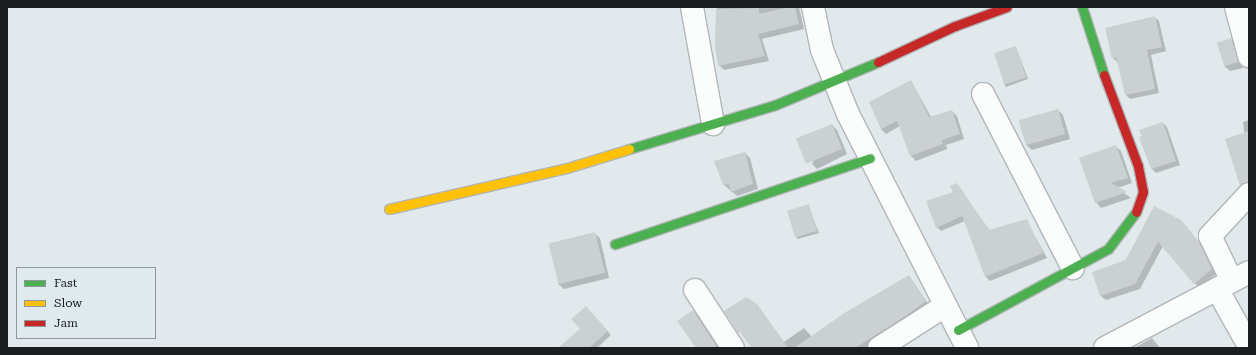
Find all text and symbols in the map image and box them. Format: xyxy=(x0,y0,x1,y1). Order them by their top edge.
legend xyxy=(16,267,156,339)
text: Fast xyxy=(54,276,77,290)
text: Slow xyxy=(54,296,82,310)
text: Jam xyxy=(54,316,78,330)

